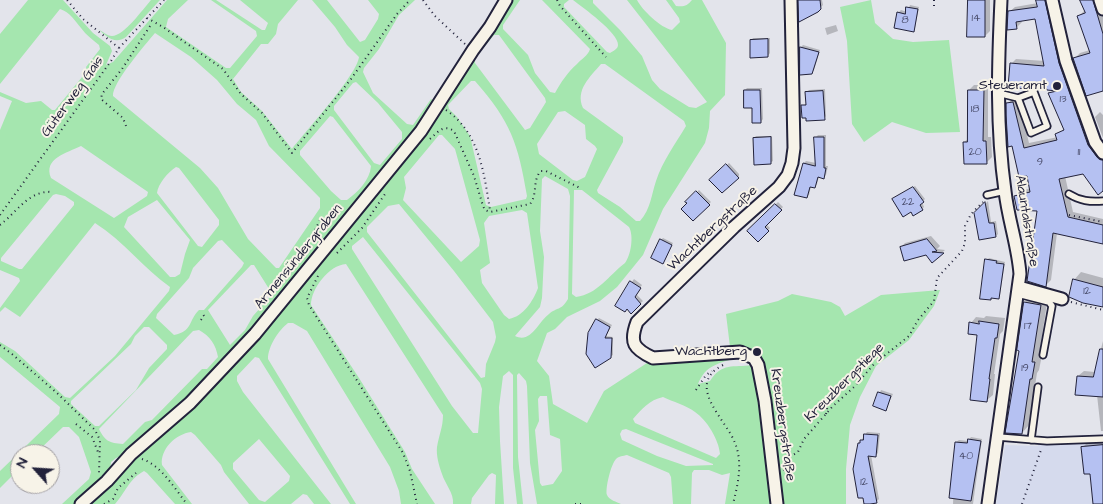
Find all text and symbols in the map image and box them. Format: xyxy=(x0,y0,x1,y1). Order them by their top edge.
house number: 14 xyxy=(972,12,980,26)
house number: 8 xyxy=(901,14,909,28)
street label: Güterweg Gais xyxy=(38,53,108,141)
place label: Steueramt xyxy=(979,78,1047,94)
marker: Steueramt xyxy=(1051,80,1063,92)
house number: 13 xyxy=(1059,93,1067,107)
house number: 18 xyxy=(971,103,979,117)
house number: 20 xyxy=(968,146,982,160)
house number: 11 xyxy=(1078,146,1080,160)
house number: 9 xyxy=(1037,156,1043,170)
street label: Alauntalstraße xyxy=(1010,174,1042,268)
street label: Wachtbergstraße xyxy=(664,183,762,275)
house number: 22 xyxy=(902,196,914,210)
street label: Armensündergraben xyxy=(251,201,347,313)
house number: 12 xyxy=(1083,285,1091,299)
house number: 17 xyxy=(1024,320,1032,334)
street label: Kreuzbergstiege xyxy=(802,340,888,426)
place label: Wachtberg xyxy=(675,344,747,360)
marker: Wachtberg xyxy=(751,346,763,358)
house number: 19 xyxy=(1021,362,1029,376)
street label: Kreuzbergstraße xyxy=(766,368,798,482)
north arrow xyxy=(10,444,60,494)
house number: 40 xyxy=(959,450,973,464)
text: N xyxy=(12,455,33,471)
house number: 12 xyxy=(860,476,868,490)

